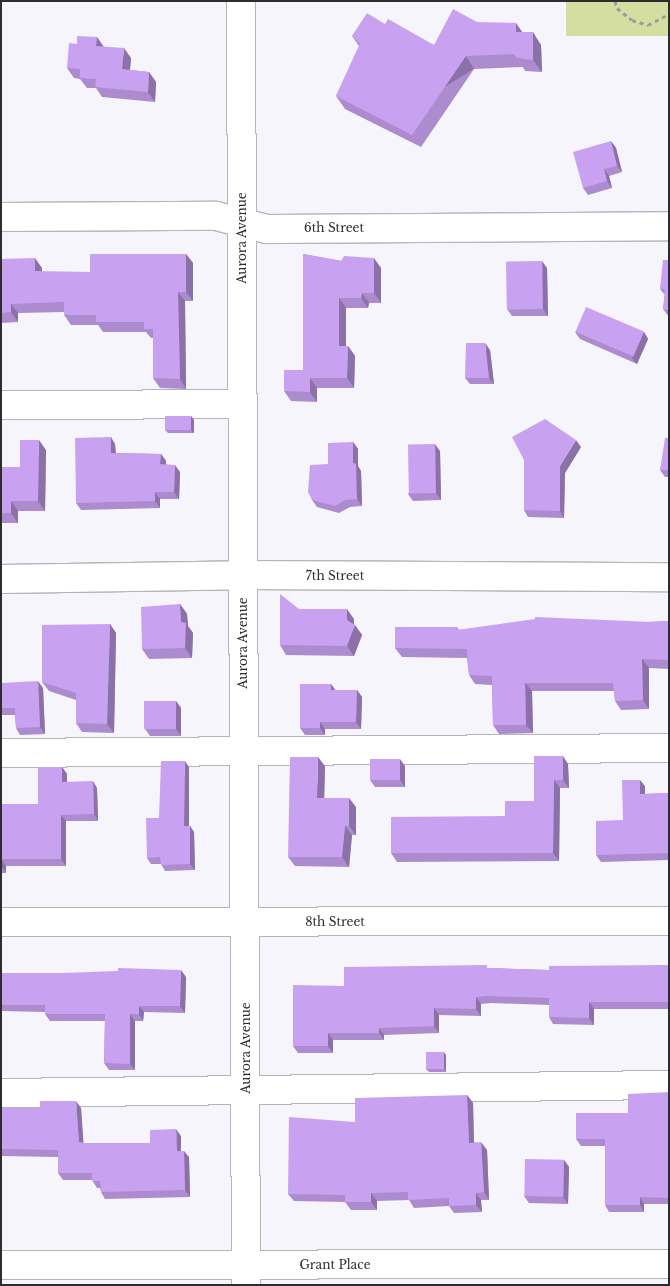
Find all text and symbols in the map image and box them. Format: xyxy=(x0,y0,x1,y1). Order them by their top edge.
street label: Aurora Avenue xyxy=(235,192,249,284)
street label: 6th Street xyxy=(304,221,364,235)
street label: 7th Street xyxy=(306,569,364,583)
street label: Aurora Avenue xyxy=(236,597,250,689)
street label: 8th Street xyxy=(305,915,365,929)
street label: Aurora Avenue xyxy=(239,1002,253,1094)
street label: Grant Place xyxy=(299,1258,371,1272)

